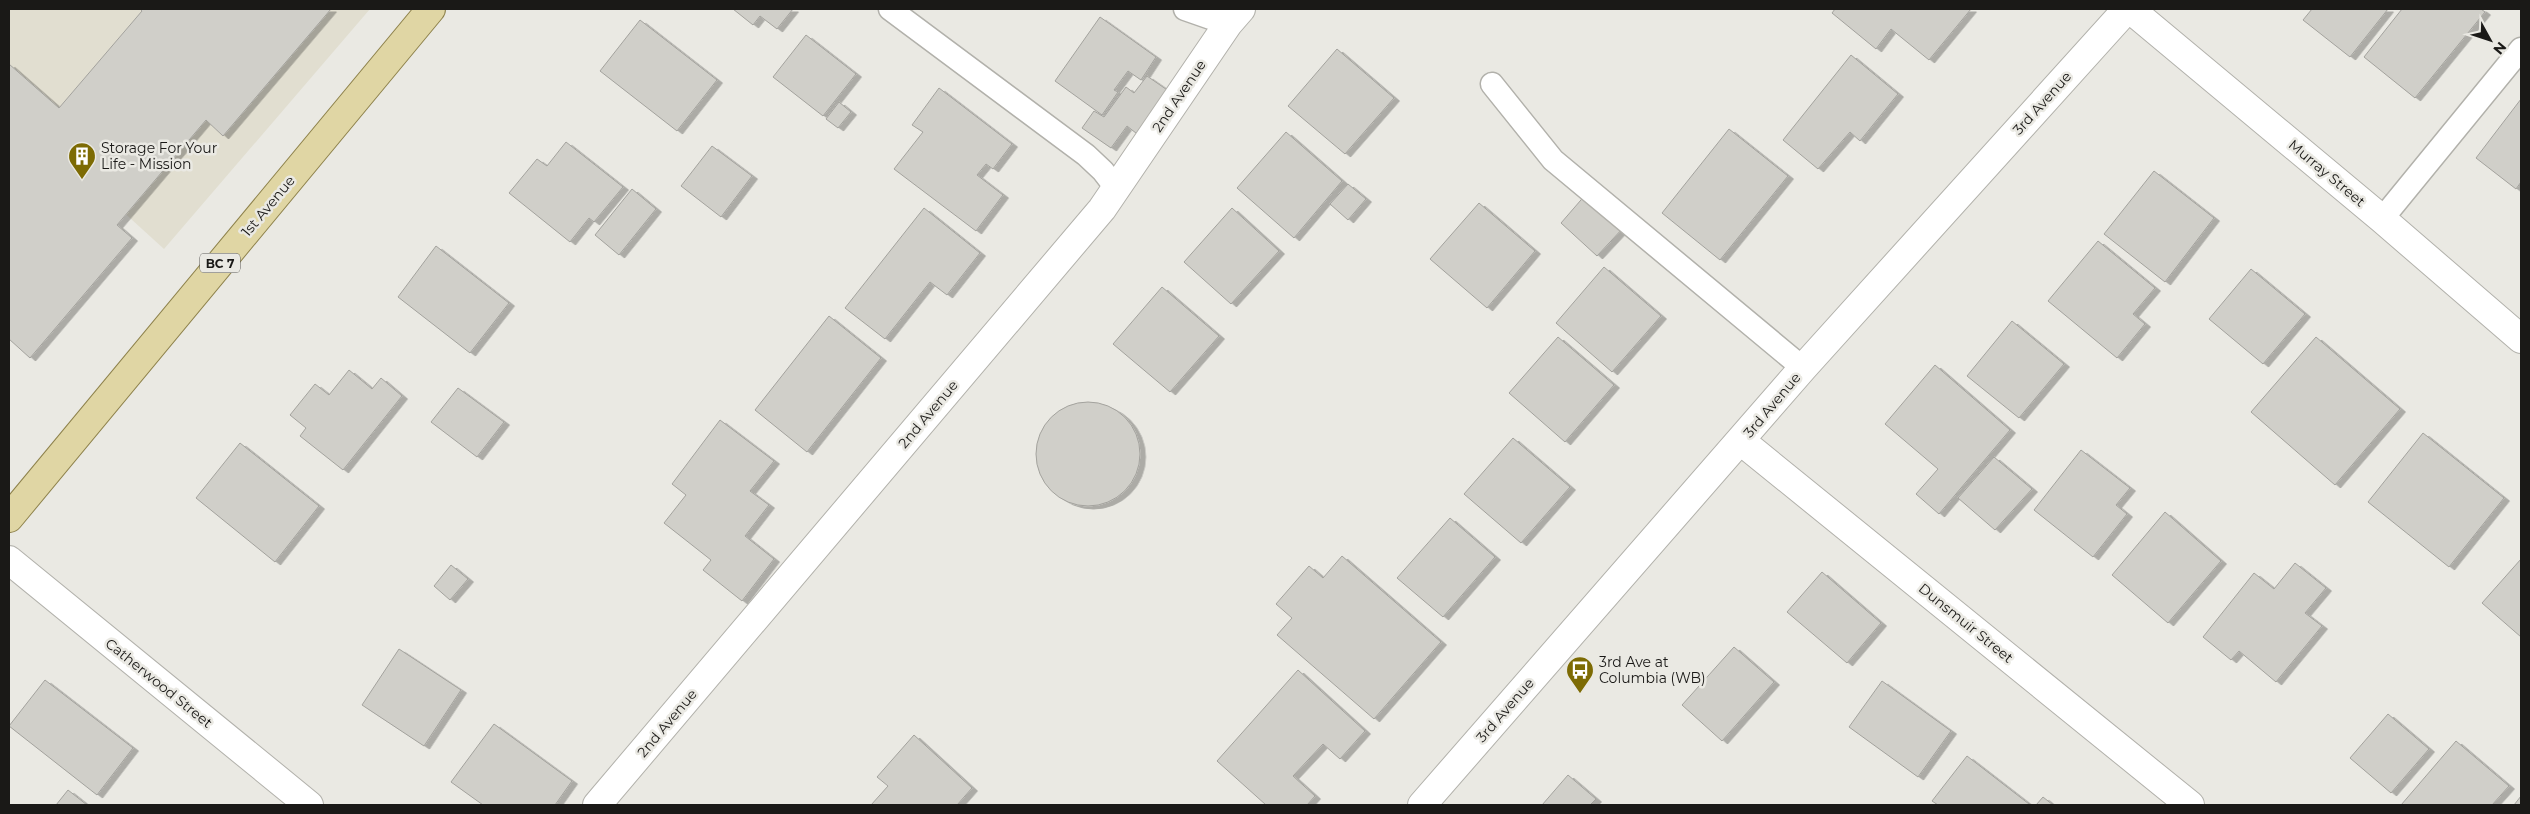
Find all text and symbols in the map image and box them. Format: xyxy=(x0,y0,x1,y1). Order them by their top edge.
north arrow xyxy=(2465,15,2515,65)
text: N xyxy=(2489,38,2510,58)
street label: 2nd Avenue xyxy=(1148,56,1210,136)
street label: 3rd Avenue xyxy=(2009,68,2075,138)
street label: Murray Street xyxy=(2285,136,2369,211)
place label: Storage For Your Life - Mission xyxy=(101,139,218,173)
building icon: Storage For Your Life - Mission xyxy=(67,141,97,180)
street label: 1st Avenue xyxy=(237,172,299,240)
road number: BC 7 xyxy=(200,254,240,272)
street label: 3rd Avenue xyxy=(1740,369,1804,441)
street label: 2nd Avenue xyxy=(894,376,962,452)
street label: Dunsmuir Street xyxy=(1915,579,2017,667)
street label: Catherwood Street xyxy=(102,634,216,732)
place label: 3rd Ave at Columbia (WB) xyxy=(1599,653,1706,687)
bus stop icon: 3rd Ave at Columbia (WB) xyxy=(1565,655,1595,694)
street label: 3rd Avenue xyxy=(1472,674,1538,746)
street label: 2nd Avenue xyxy=(633,685,701,761)

